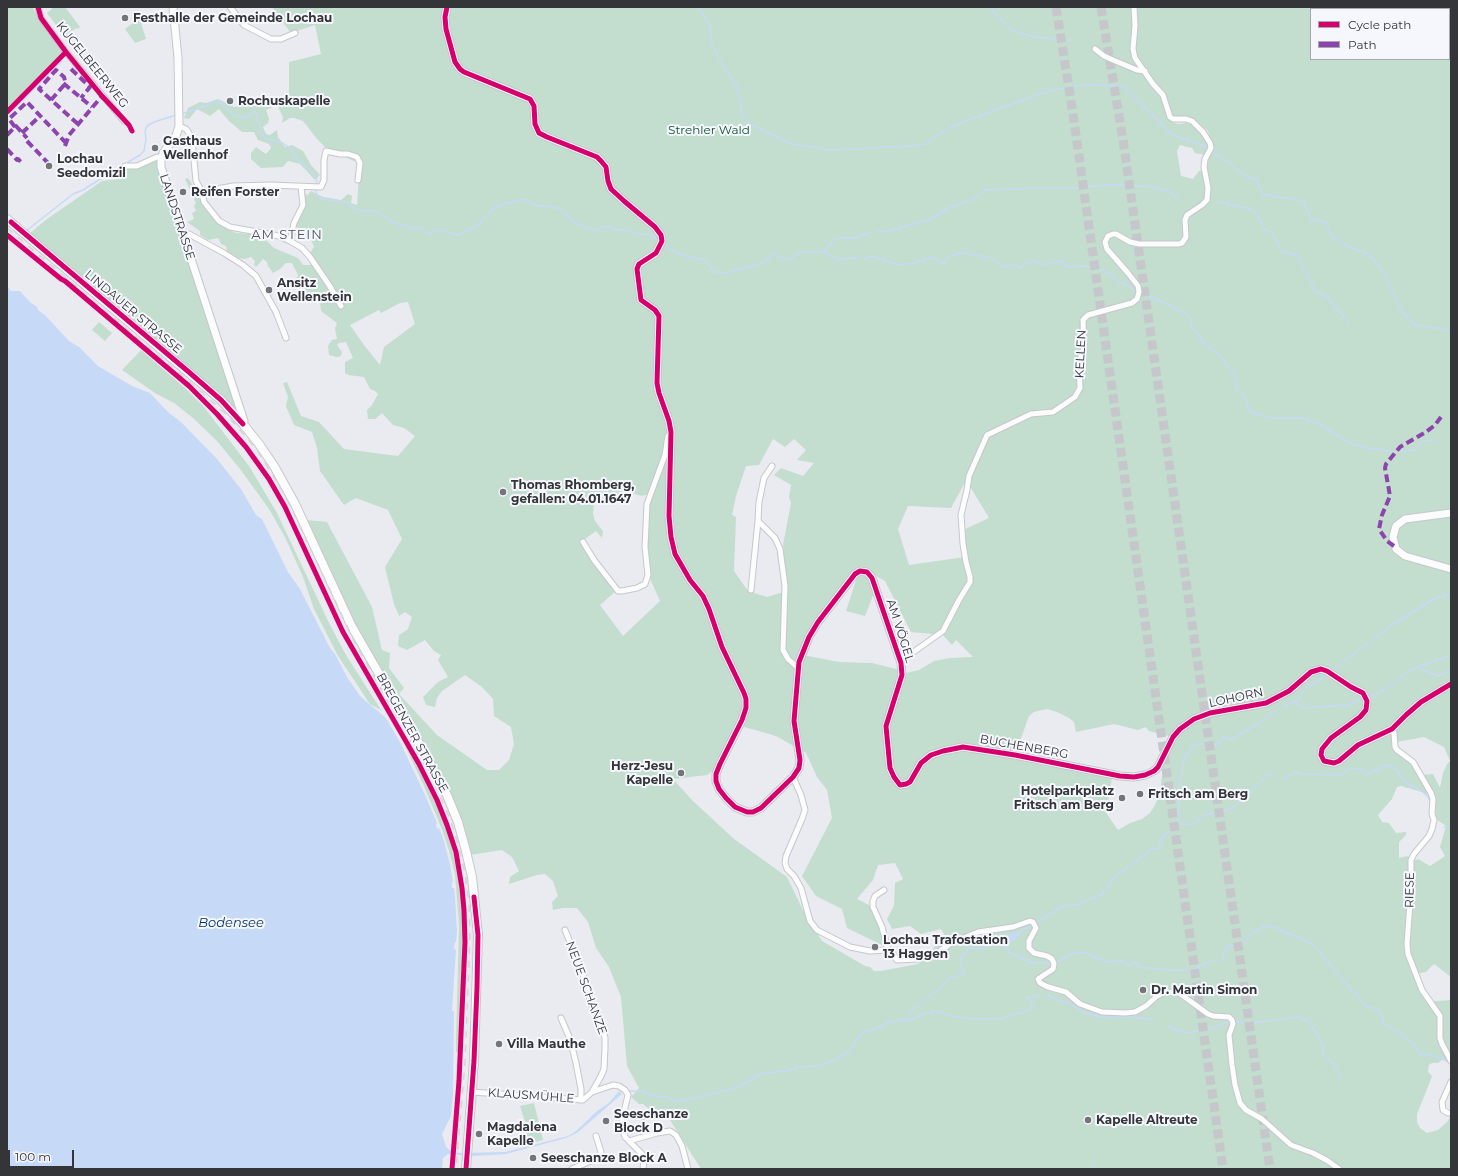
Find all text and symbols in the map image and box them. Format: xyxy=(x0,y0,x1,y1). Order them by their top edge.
legend xyxy=(1310,8,1450,60)
place label: Festhalle der Gemeinde Lochau xyxy=(133,11,332,25)
marker: Festhalle der Gemeinde Lochau xyxy=(120,13,130,23)
text: Cycle path xyxy=(1348,17,1411,32)
street label: KUGELBEERWEG xyxy=(53,19,131,111)
text: Path xyxy=(1348,37,1377,52)
place label: Rochuskapelle xyxy=(238,94,330,108)
marker: Rochuskapelle xyxy=(225,96,235,106)
park label: Strehler Wald xyxy=(668,123,750,137)
place label: Gasthaus Wellenhof xyxy=(163,134,228,162)
marker: Gasthaus Wellenhof xyxy=(150,143,160,153)
place label: Lochau Seedomizil xyxy=(57,152,126,180)
marker: Lochau Seedomizil xyxy=(44,161,54,171)
street label: LANDSTRASSE xyxy=(156,172,198,262)
place label: Reifen Forster xyxy=(191,185,279,199)
marker: Reifen Forster xyxy=(178,187,188,197)
district label: AM STEIN xyxy=(251,227,323,243)
street label: LINDAUER STRASSE xyxy=(82,267,184,357)
place label: Ansitz Wellenstein xyxy=(277,276,352,304)
marker: Ansitz Wellenstein xyxy=(264,285,274,295)
street label: KELLEN xyxy=(1073,329,1089,379)
place label: Thomas Rhomberg, gefallen: 04.01.1647 xyxy=(511,478,634,506)
marker: Thomas Rhomberg, gefallen: 04.01.1647 xyxy=(498,487,508,497)
street label: AM VÖGEL xyxy=(883,597,917,665)
street label: BREGENZER STRASSE xyxy=(373,671,451,795)
street label: LOHORN xyxy=(1207,685,1265,711)
street label: BUCHENBERG xyxy=(979,732,1069,762)
place label: Herz-Jesu Kapelle xyxy=(611,759,673,787)
marker: Herz-Jesu Kapelle xyxy=(676,768,686,778)
place label: Hotelparkplatz Fritsch am Berg xyxy=(1014,784,1114,812)
place label: Fritsch am Berg xyxy=(1148,787,1248,801)
marker: Fritsch am Berg xyxy=(1135,789,1145,799)
marker: Hotelparkplatz Fritsch am Berg xyxy=(1117,793,1127,803)
street label: RIESE xyxy=(1402,872,1418,908)
water label: Bodensee xyxy=(198,915,264,931)
place label: Lochau Trafostation 13 Haggen xyxy=(883,933,1008,961)
street label: NEUE SCHANZE xyxy=(562,939,610,1037)
marker: Lochau Trafostation 13 Haggen xyxy=(870,942,880,952)
place label: Dr. Martin Simon xyxy=(1151,983,1257,997)
marker: Dr. Martin Simon xyxy=(1138,985,1148,995)
place label: Villa Mauthe xyxy=(507,1037,586,1051)
marker: Villa Mauthe xyxy=(494,1039,504,1049)
street label: KLAUSMÜHLE xyxy=(487,1086,575,1106)
place label: Seeschanze Block D xyxy=(614,1107,688,1135)
place label: Kapelle Altreute xyxy=(1096,1113,1198,1127)
marker: Kapelle Altreute xyxy=(1083,1115,1093,1125)
marker: Seeschanze Block D xyxy=(601,1116,611,1126)
place label: Magdalena Kapelle xyxy=(487,1120,557,1148)
marker: Magdalena Kapelle xyxy=(474,1129,484,1139)
scale bar xyxy=(10,1142,76,1168)
text: 100 m xyxy=(15,1149,51,1164)
place label: Seeschanze Block A xyxy=(541,1151,667,1165)
marker: Seeschanze Block A xyxy=(528,1153,538,1163)

